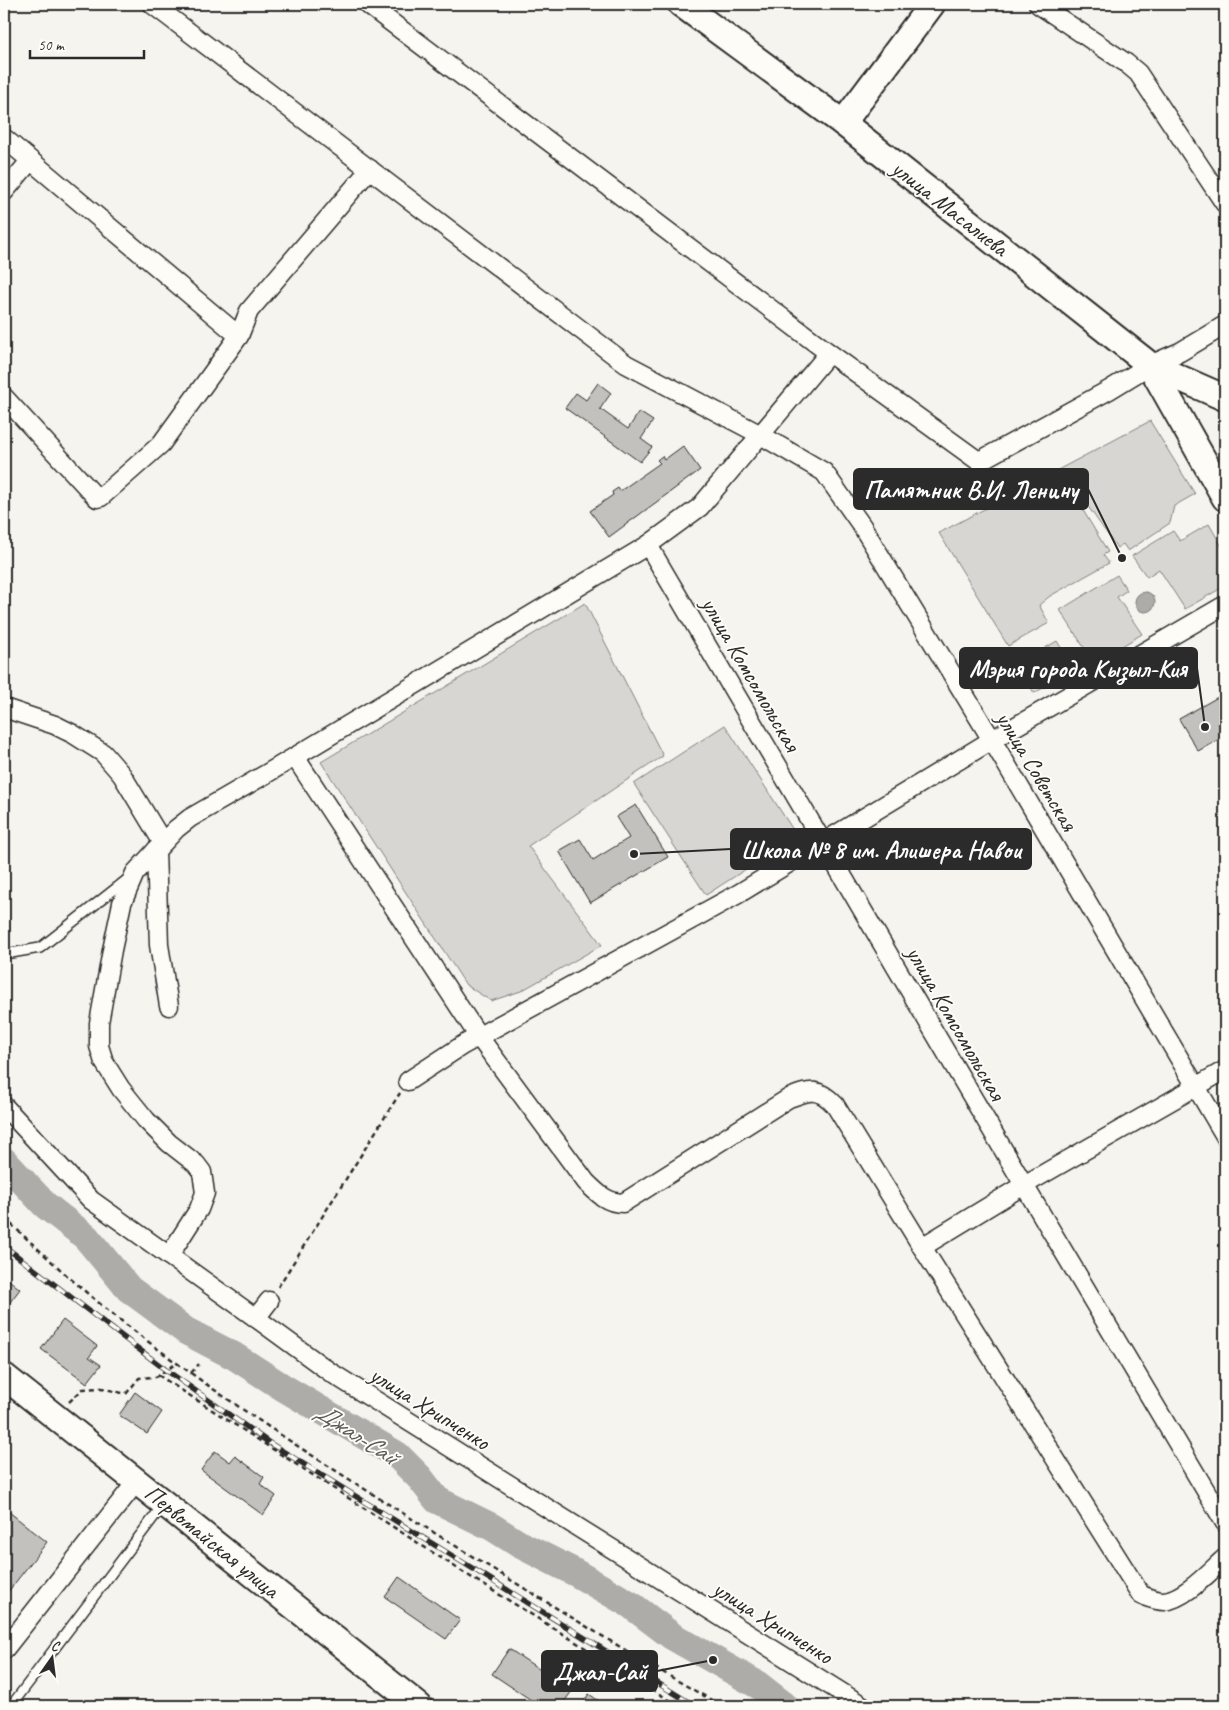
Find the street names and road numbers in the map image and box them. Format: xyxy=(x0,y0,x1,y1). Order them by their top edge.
street label: улица Масалиева xyxy=(884,152,1015,264)
street label: улица Комсомольская xyxy=(694,590,808,758)
street label: улица Советская xyxy=(988,704,1085,837)
street label: улица Комсомольская xyxy=(899,939,1013,1107)
street label: улица Хрипченко xyxy=(363,1358,497,1457)
street label: Первомайская улица xyxy=(139,1478,286,1605)
street label: улица Хрипченко xyxy=(706,1572,840,1671)

